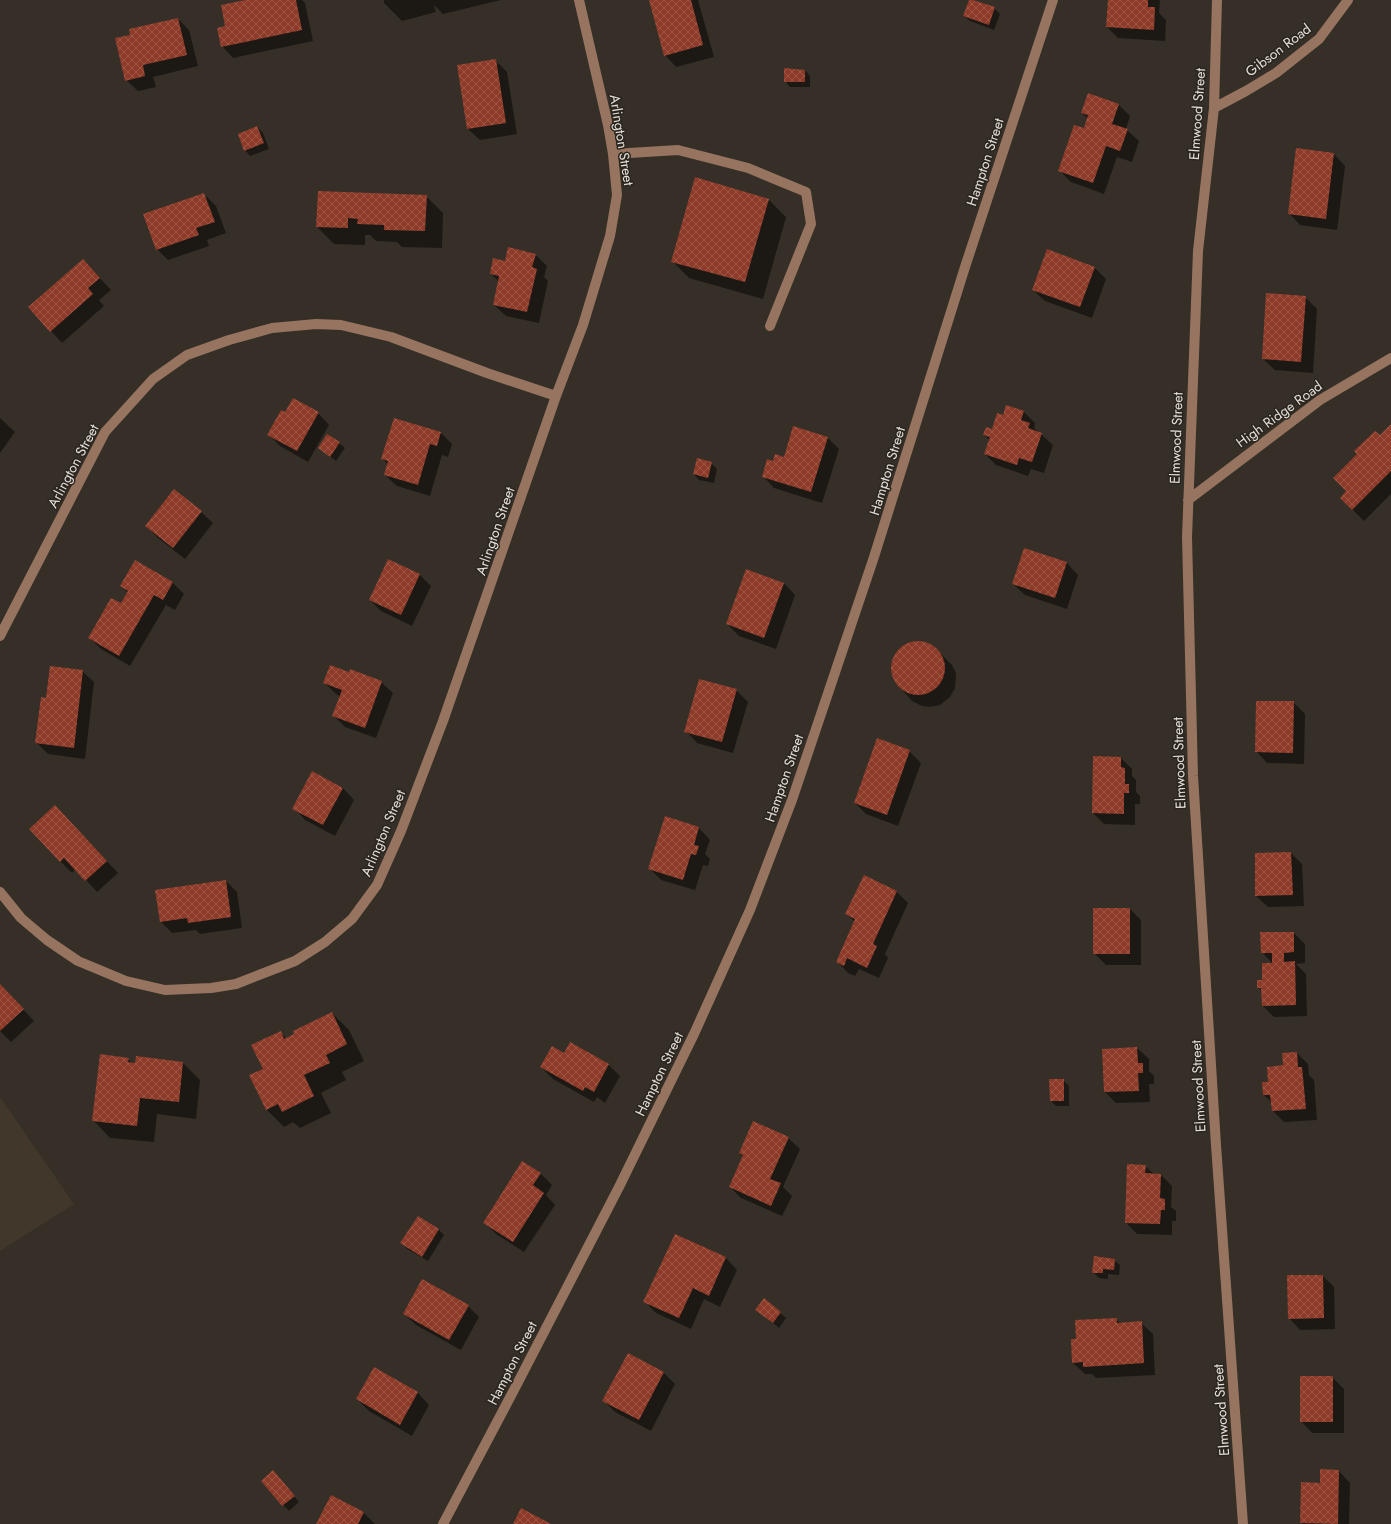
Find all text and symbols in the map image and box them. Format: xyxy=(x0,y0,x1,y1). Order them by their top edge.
street label: Gibson Road xyxy=(1241,19,1315,81)
street label: Elmwood Street xyxy=(1184,67,1210,161)
street label: Arlington Street xyxy=(605,93,639,188)
street label: Hampton Street xyxy=(961,115,1009,209)
street label: High Ridge Road xyxy=(1232,376,1326,452)
street label: Elmwood Street xyxy=(1164,391,1188,484)
street label: Arlington Street xyxy=(43,420,104,511)
street label: Hampton Street xyxy=(864,424,910,518)
street label: Arlington Street xyxy=(471,484,520,578)
street label: Elmwood Street xyxy=(1167,716,1191,809)
street label: Hampton Street xyxy=(760,731,809,825)
street label: Arlington Street xyxy=(356,786,410,879)
street label: Hampton Street xyxy=(630,1028,688,1120)
street label: Elmwood Street xyxy=(1186,1039,1210,1132)
street label: Hampton Street xyxy=(482,1317,542,1408)
street label: Elmwood Street xyxy=(1208,1363,1234,1457)

